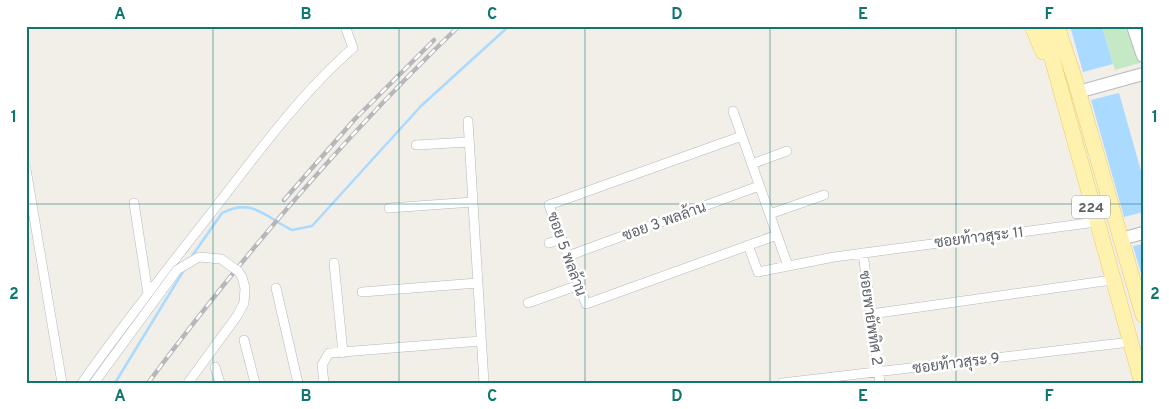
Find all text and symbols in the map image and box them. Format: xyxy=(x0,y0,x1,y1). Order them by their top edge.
text: A xyxy=(114,5,126,25)
text: B xyxy=(300,5,312,25)
text: C xyxy=(487,5,497,25)
text: D xyxy=(671,5,683,25)
text: E xyxy=(858,5,868,25)
text: F xyxy=(1044,5,1054,25)
text: 1 xyxy=(11,108,17,128)
text: 1 xyxy=(1152,108,1158,128)
road number: 224 xyxy=(1072,196,1110,218)
street label: ซอย 3 พลล้าน xyxy=(619,197,709,246)
street label: ซอย 5 พลล้าน xyxy=(542,209,591,299)
street label: ซอยท้าวสุระ 11 xyxy=(933,222,1025,253)
street label: ซอยพายัพทิศ 2 xyxy=(853,269,887,367)
text: 2 xyxy=(9,285,19,305)
text: 2 xyxy=(1150,285,1160,305)
street label: ซอยท้าวสุระ 9 xyxy=(911,348,1001,379)
text: A xyxy=(114,387,126,407)
text: B xyxy=(300,387,312,407)
text: C xyxy=(487,387,497,407)
text: D xyxy=(671,387,683,407)
text: E xyxy=(858,387,868,407)
text: F xyxy=(1044,387,1054,407)

